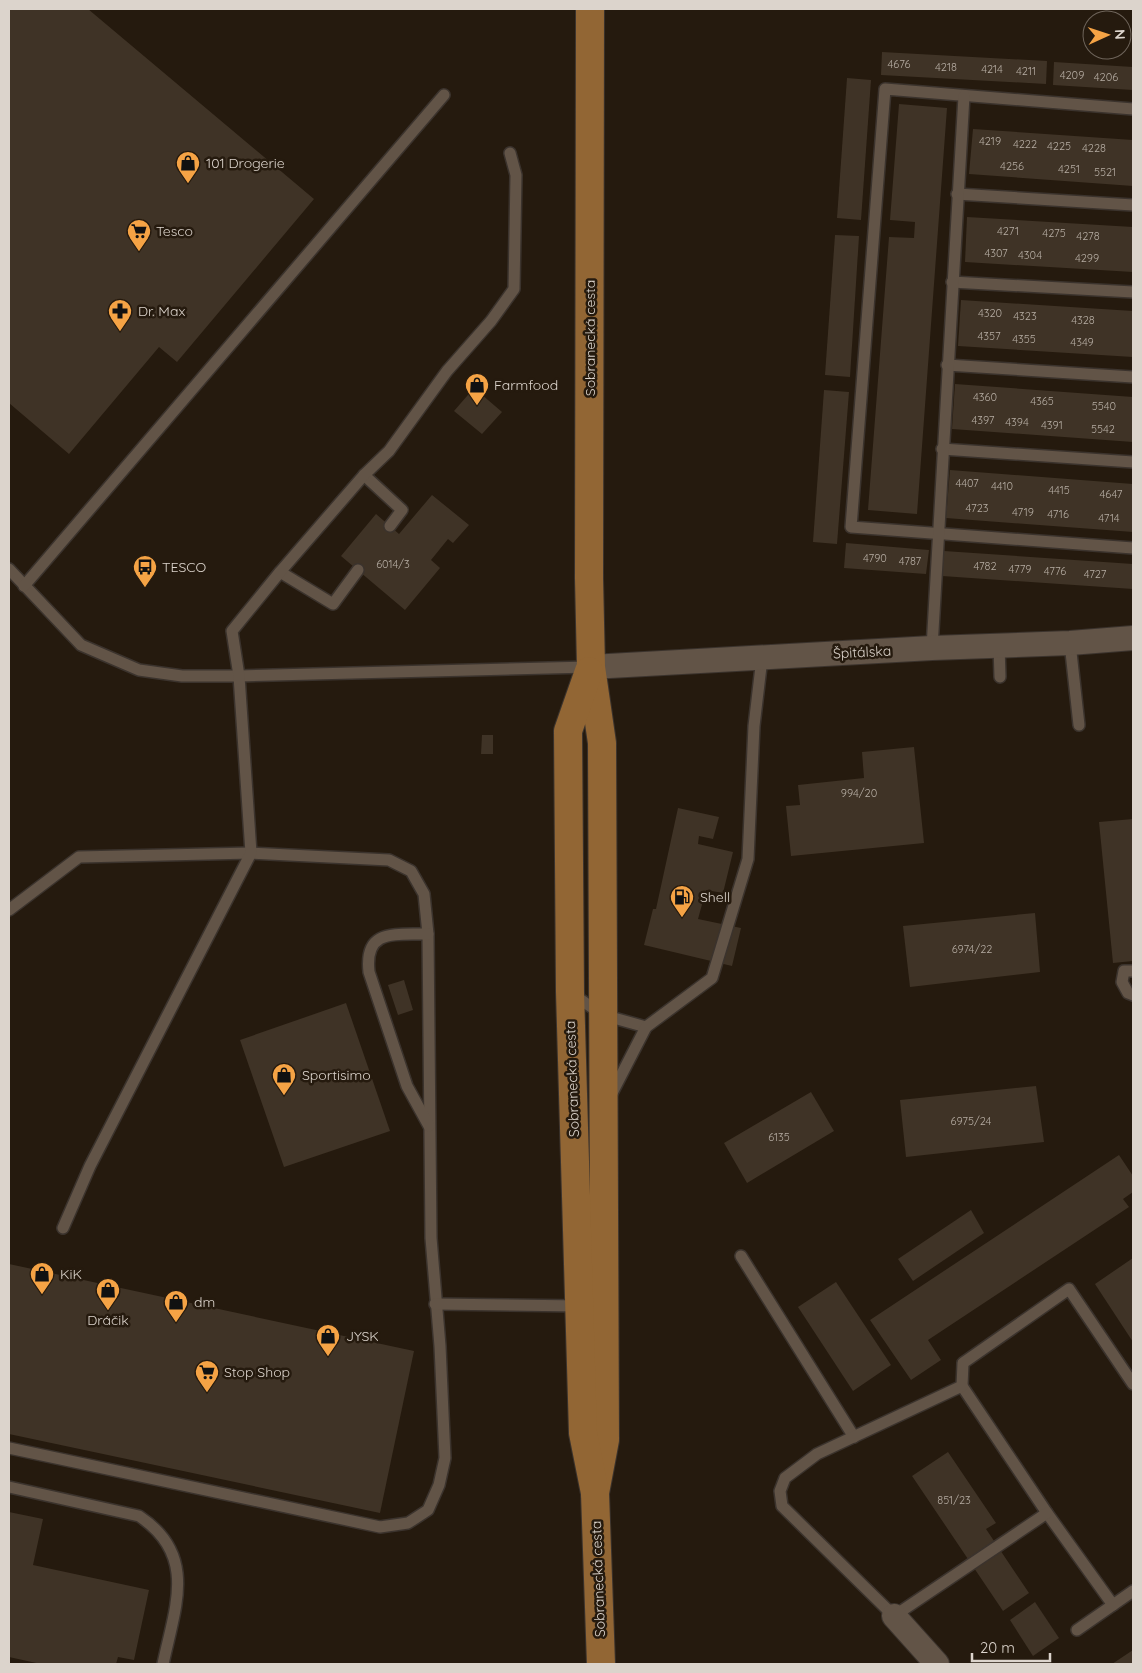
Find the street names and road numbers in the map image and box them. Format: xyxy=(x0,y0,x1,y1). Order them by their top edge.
street label: Sobranecká cesta xyxy=(581,280,599,396)
street label: Špitálska xyxy=(832,641,892,663)
street label: Sobranecká cesta xyxy=(561,1020,583,1138)
street label: Sobranecká cesta xyxy=(587,1520,609,1638)

